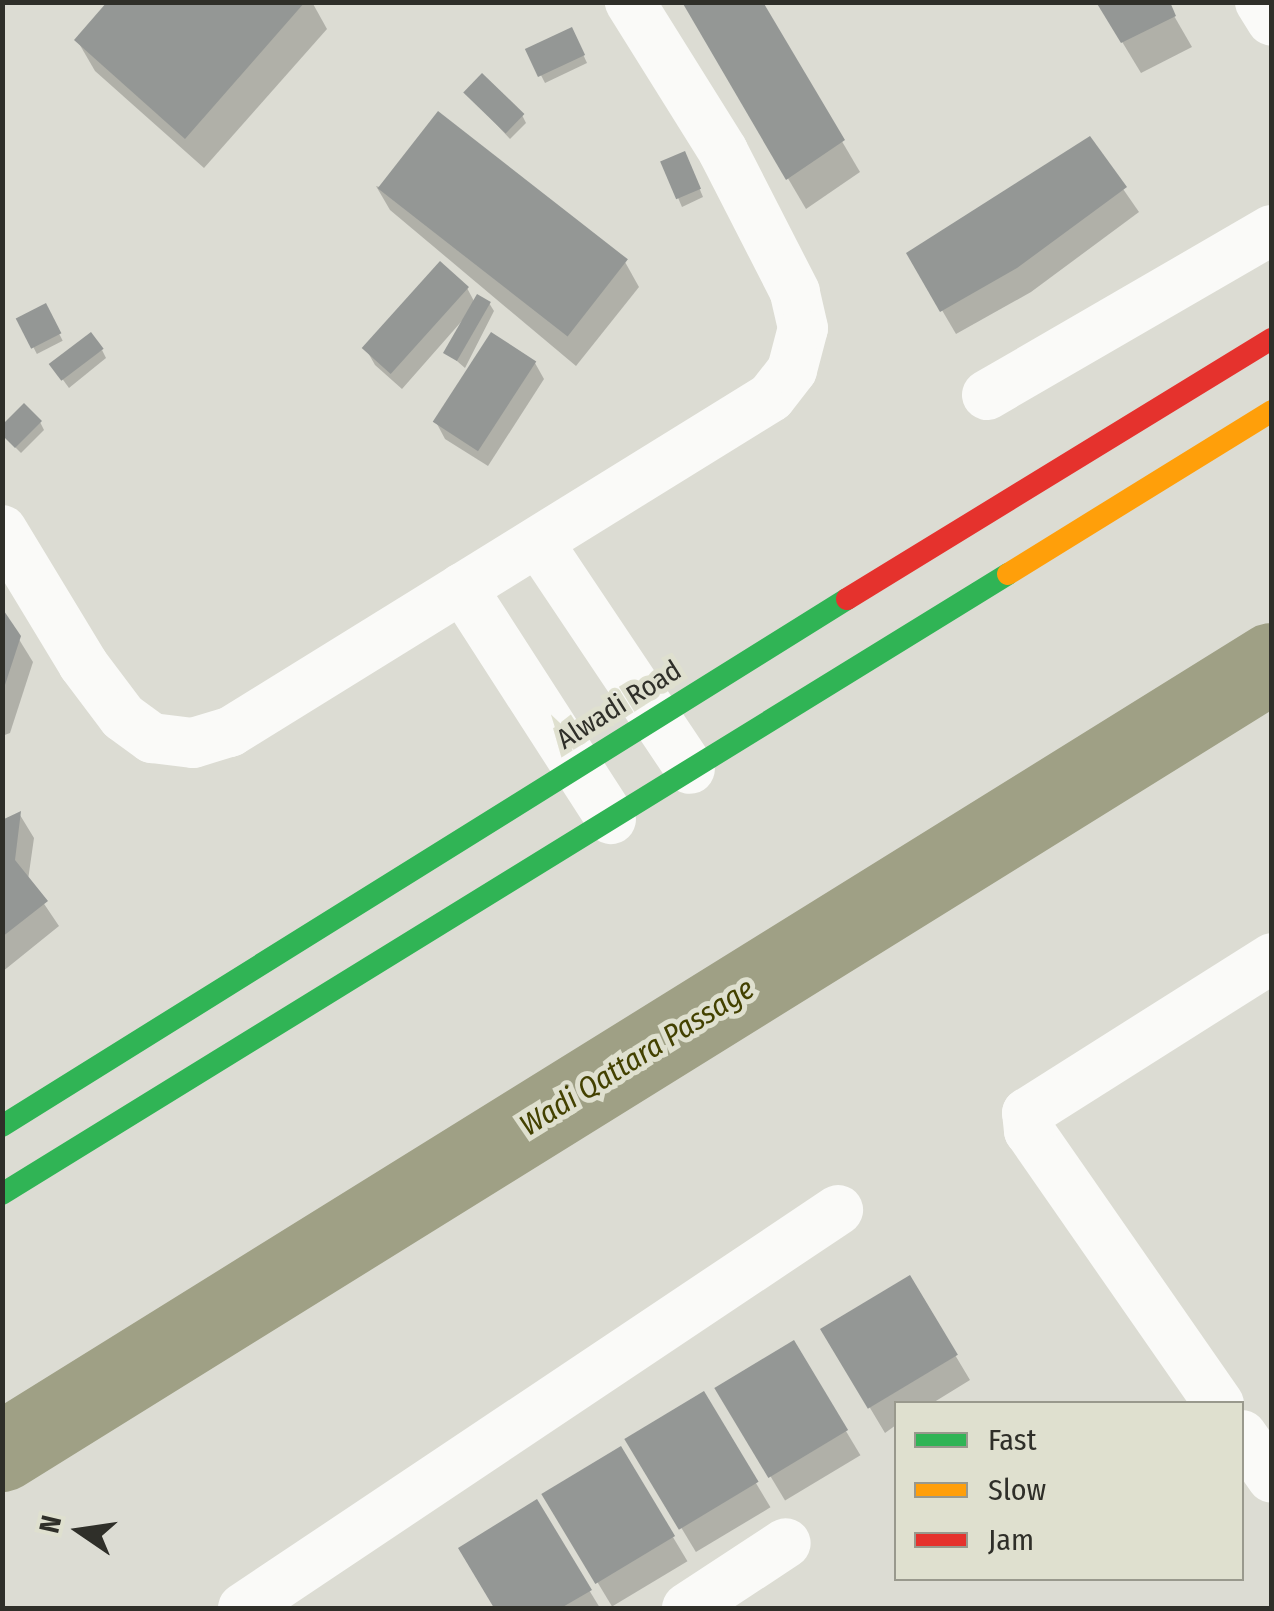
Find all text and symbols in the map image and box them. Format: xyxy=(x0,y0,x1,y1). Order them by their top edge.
street label: Alwadi Road xyxy=(551,654,687,756)
water label: Wadi Qattara Passage xyxy=(513,970,761,1144)
legend xyxy=(894,1401,1244,1581)
text: Fast xyxy=(988,1422,1036,1458)
text: Slow xyxy=(988,1472,1046,1508)
north arrow xyxy=(30,1481,130,1581)
text: N xyxy=(32,1512,68,1536)
text: Jam xyxy=(988,1522,1034,1558)

